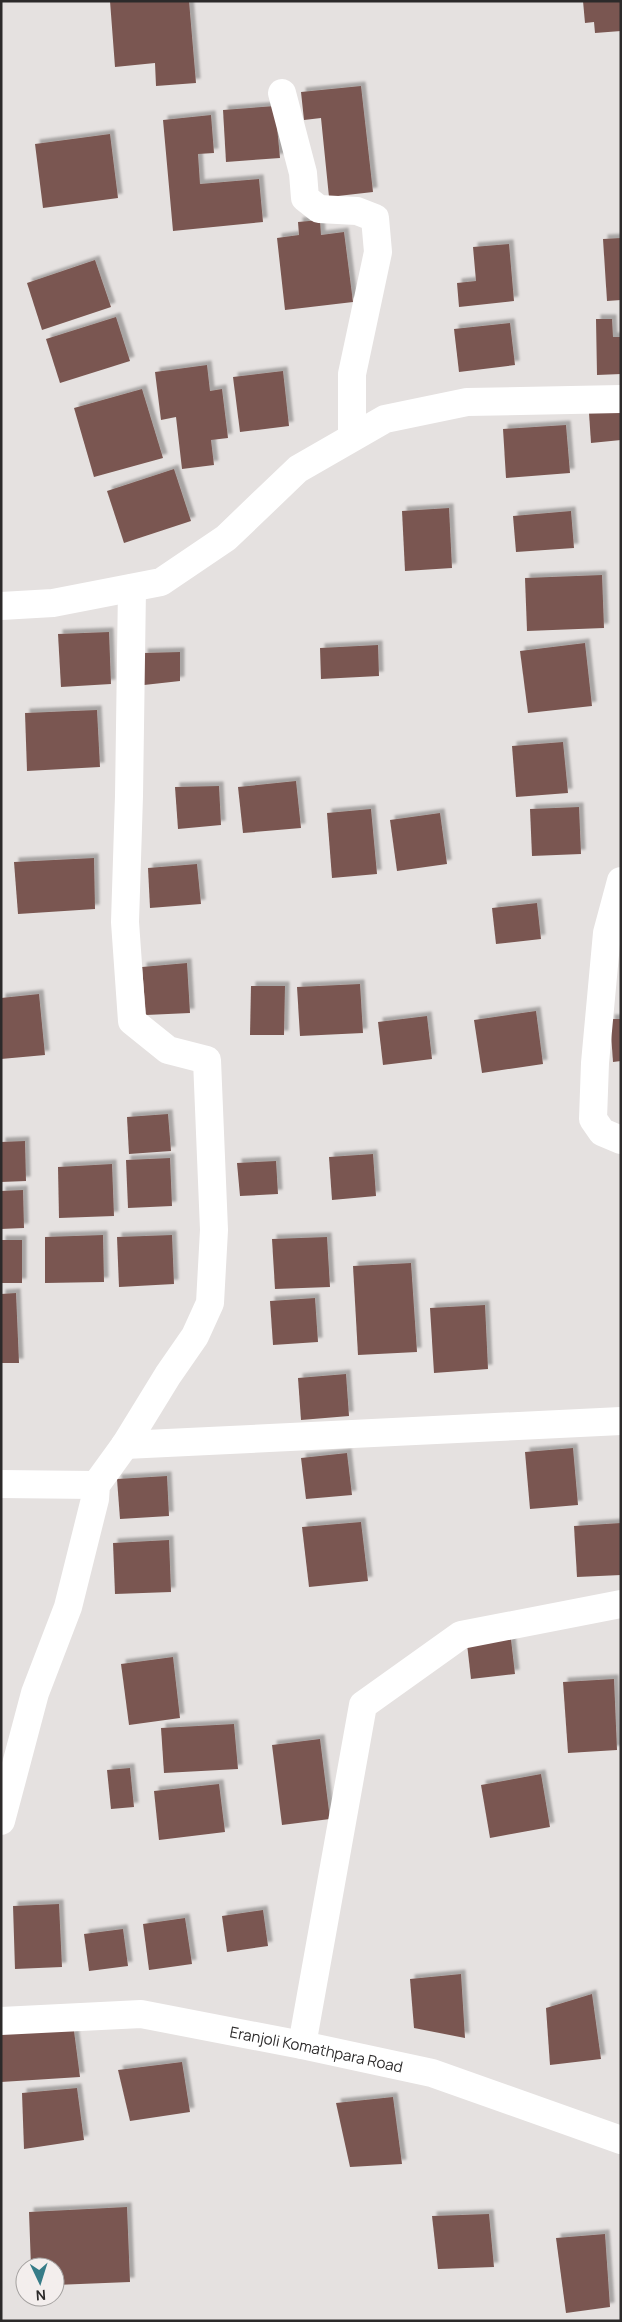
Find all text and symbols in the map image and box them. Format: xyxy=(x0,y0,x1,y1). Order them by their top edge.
street label: Eranjoli Komathpara Road xyxy=(228,2021,405,2077)
north arrow xyxy=(15,2257,65,2307)
text: N xyxy=(35,2286,47,2305)

